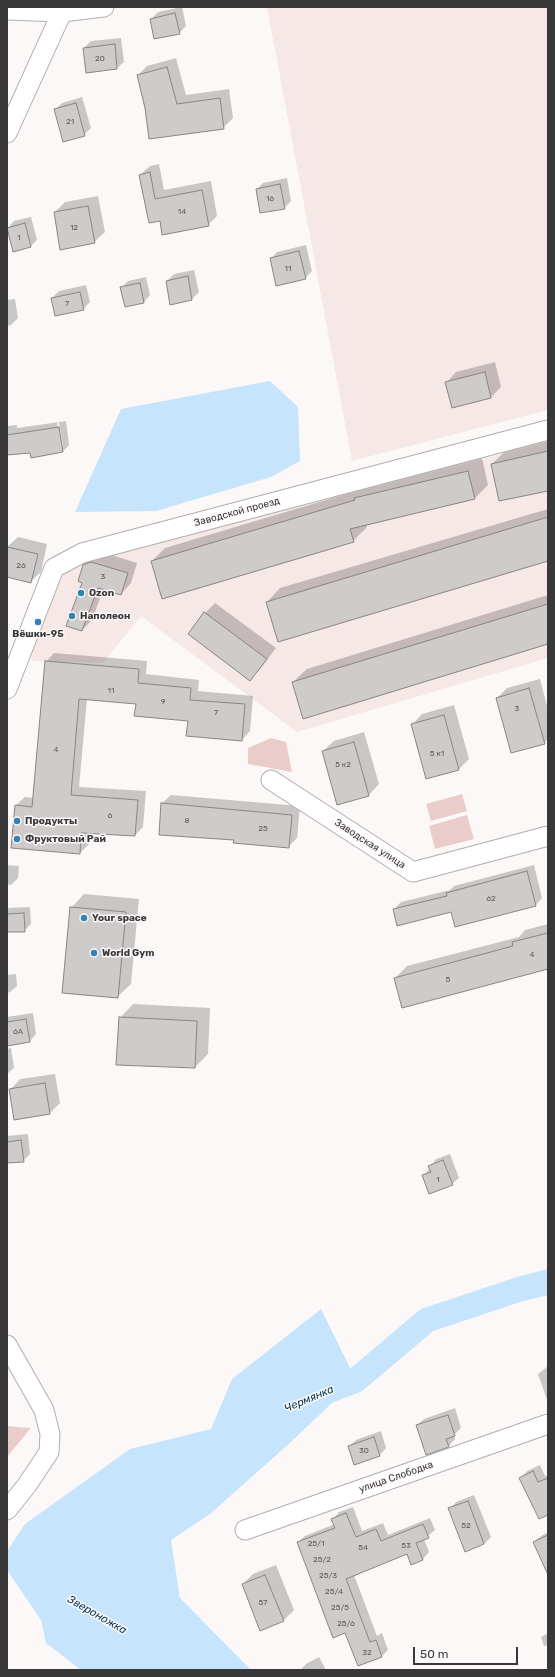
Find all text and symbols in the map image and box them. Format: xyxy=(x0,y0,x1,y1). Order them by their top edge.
house number: 20 xyxy=(95,54,105,64)
house number: 21 xyxy=(66,117,74,127)
house number: 16 xyxy=(266,194,274,204)
house number: 14 xyxy=(178,207,186,217)
house number: 12 xyxy=(70,223,78,233)
house number: 1 xyxy=(17,233,21,243)
house number: 11 xyxy=(285,264,291,274)
house number: 7 xyxy=(65,299,69,309)
street label: Заводской проезд xyxy=(193,495,281,529)
house number: 26 xyxy=(16,561,26,571)
house number: 3 xyxy=(101,572,105,582)
place label: Ozon xyxy=(89,587,114,599)
marker: Ozon xyxy=(76,588,86,598)
place label: Наполеон xyxy=(80,610,130,622)
marker: Наполеон xyxy=(67,611,77,621)
marker: Вёшки-95 xyxy=(33,617,43,627)
place label: Вёшки-95 xyxy=(12,628,64,640)
house number: 11 xyxy=(108,686,114,696)
house number: 9 xyxy=(161,697,165,707)
house number: 3 xyxy=(515,704,519,714)
house number: 7 xyxy=(214,708,218,718)
house number: 4 xyxy=(54,745,58,755)
house number: 5 к1 xyxy=(430,749,444,759)
house number: 5 к2 xyxy=(335,760,351,770)
house number: 6 xyxy=(108,811,112,821)
place label: Продукты xyxy=(25,815,77,827)
marker: Продукты xyxy=(12,816,22,826)
house number: 8 xyxy=(184,816,190,826)
street label: Заводская улица xyxy=(332,817,408,871)
house number: 25 xyxy=(258,824,268,834)
place label: Фруктовый Рай xyxy=(25,833,106,845)
marker: Фруктовый Рай xyxy=(12,834,22,844)
house number: 62 xyxy=(486,894,496,904)
place label: Your space xyxy=(92,912,147,924)
marker: Your space xyxy=(79,913,89,923)
place label: World Gym xyxy=(102,947,154,959)
marker: World Gym xyxy=(89,948,99,958)
house number: 4 xyxy=(530,950,534,960)
house number: 5 xyxy=(446,975,450,985)
house number: 6А xyxy=(13,1027,23,1037)
house number: 1 xyxy=(436,1175,440,1185)
water label: Чермянка xyxy=(282,1383,336,1415)
house number: 30 xyxy=(359,1446,369,1456)
street label: улица Слободка xyxy=(357,1459,435,1495)
house number: 52 xyxy=(461,1521,471,1531)
house number: 25/1 xyxy=(308,1539,324,1549)
house number: 53 xyxy=(401,1541,411,1551)
house number: 54 xyxy=(358,1543,368,1553)
house number: 25/2 xyxy=(313,1555,331,1565)
house number: 25/3 xyxy=(319,1571,337,1581)
house number: 25/4 xyxy=(325,1587,343,1597)
water label: Звероножка xyxy=(65,1593,129,1637)
house number: 57 xyxy=(259,1598,267,1608)
house number: 25/5 xyxy=(331,1603,349,1613)
house number: 25/6 xyxy=(337,1619,355,1629)
scale bar xyxy=(415,1639,520,1665)
text: 50 m xyxy=(420,1647,448,1661)
house number: 32 xyxy=(362,1648,372,1658)

